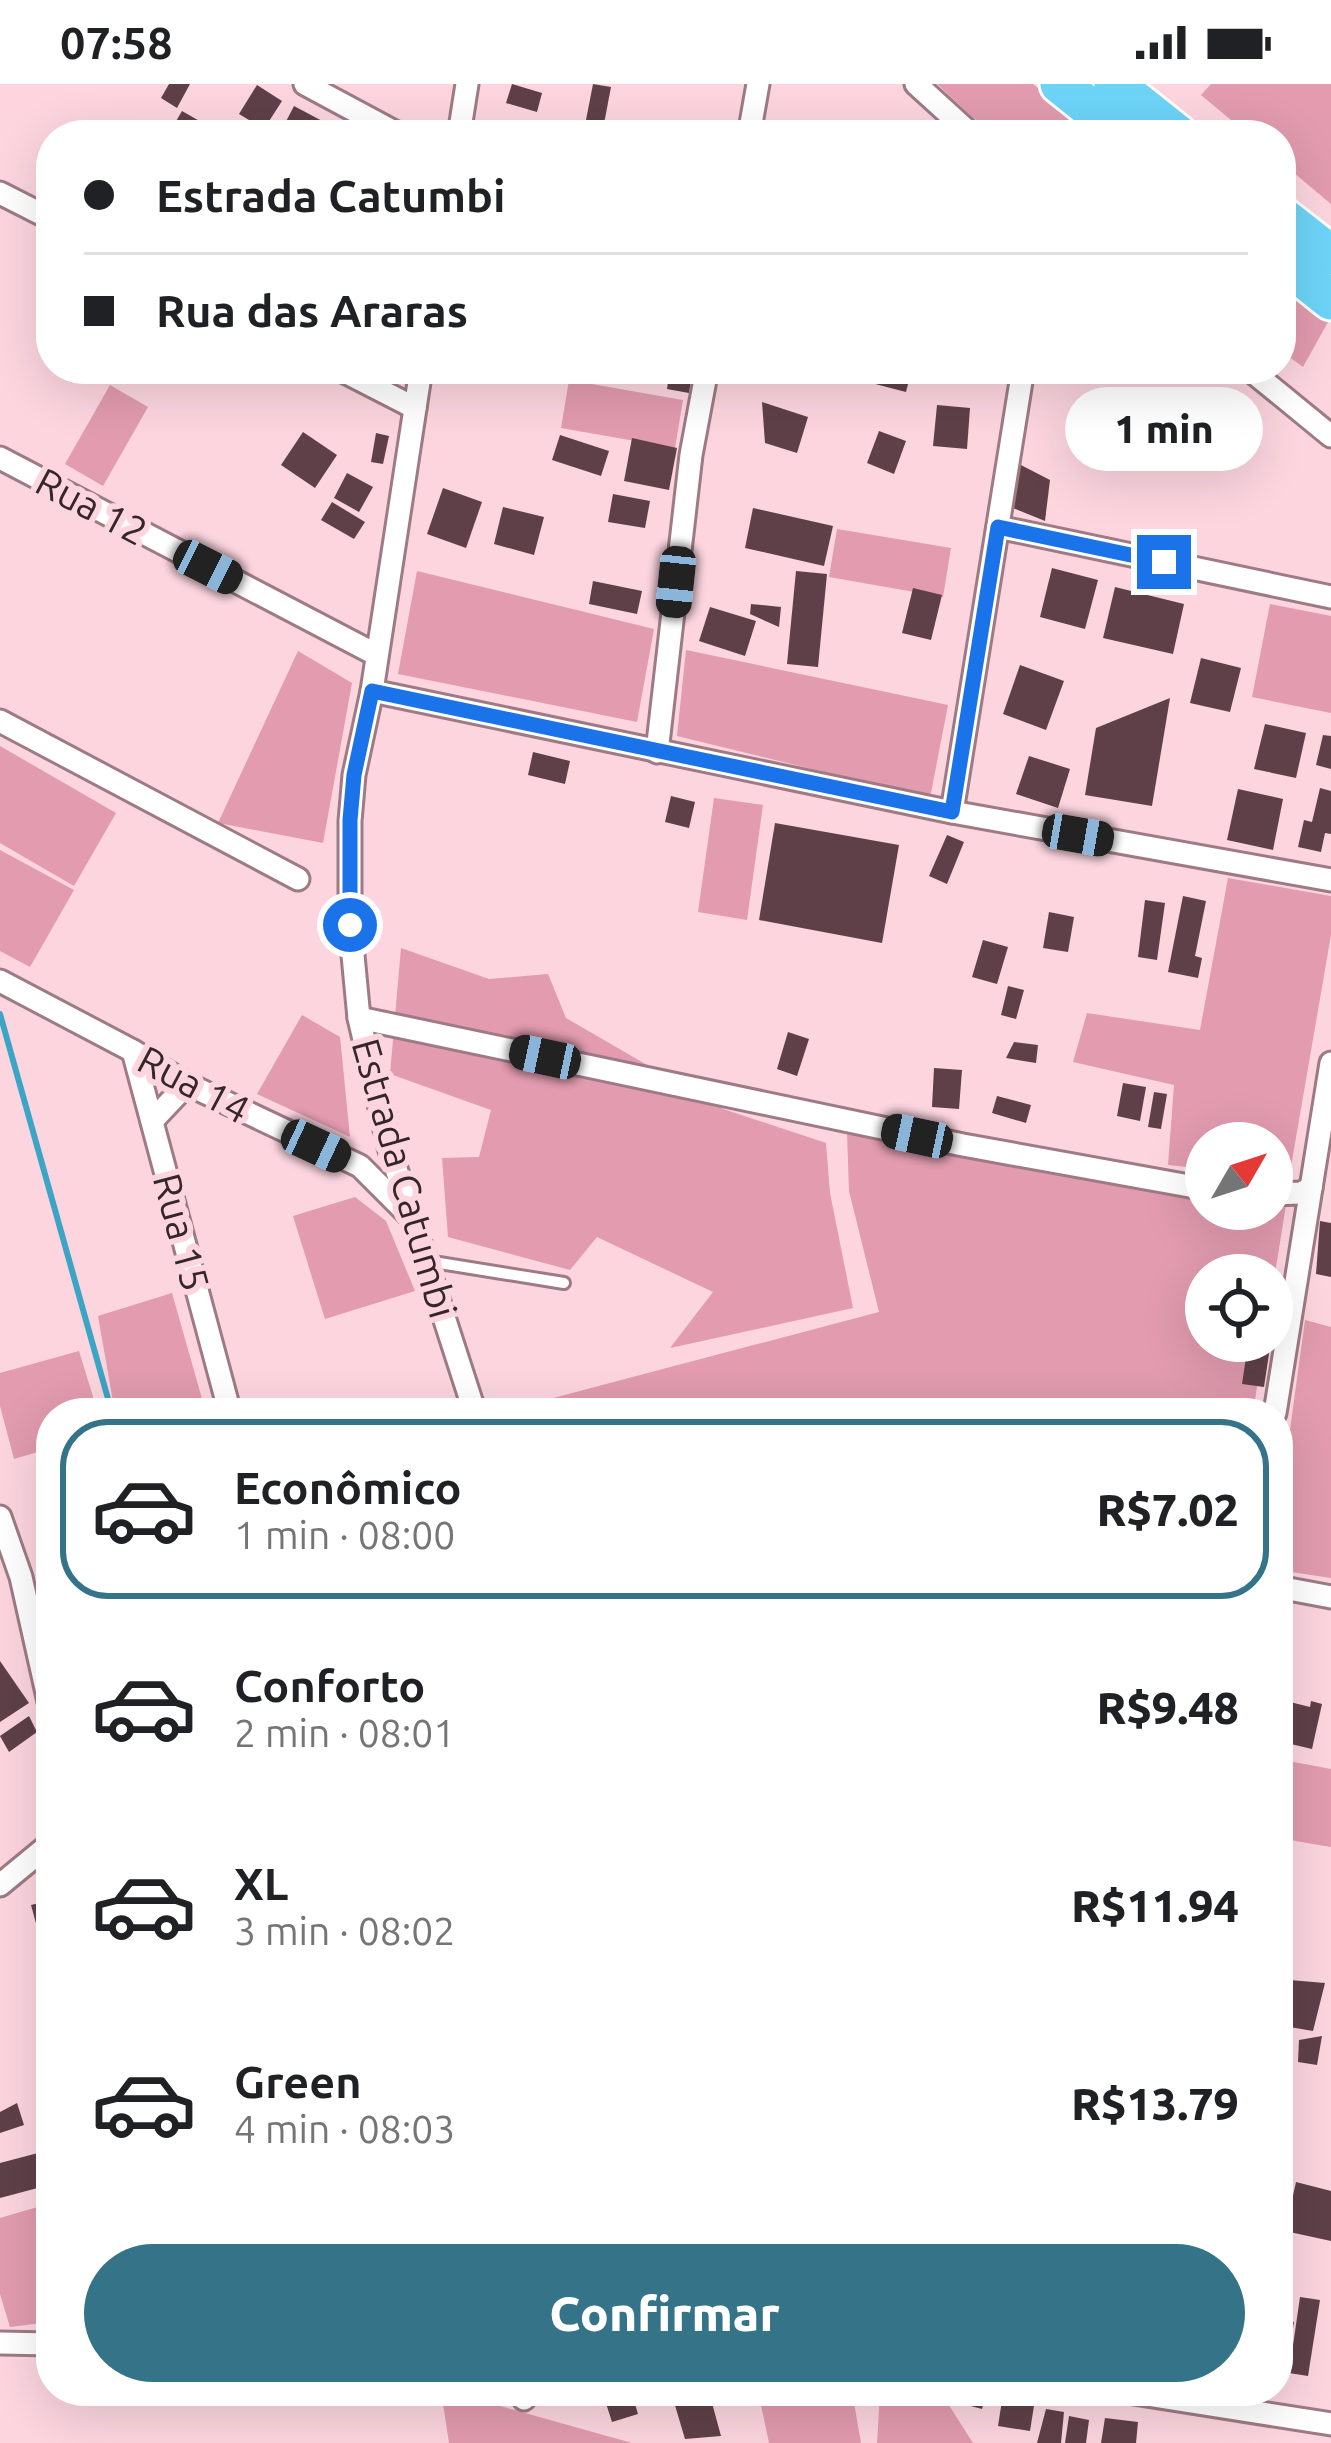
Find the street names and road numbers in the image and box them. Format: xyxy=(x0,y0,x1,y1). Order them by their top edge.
street label: Rua 12 xyxy=(29,459,155,553)
street label: Estrada Catumbi xyxy=(345,1034,465,1322)
street label: Rua 14 xyxy=(131,1037,257,1131)
street label: Rua 15 xyxy=(146,1169,218,1295)

